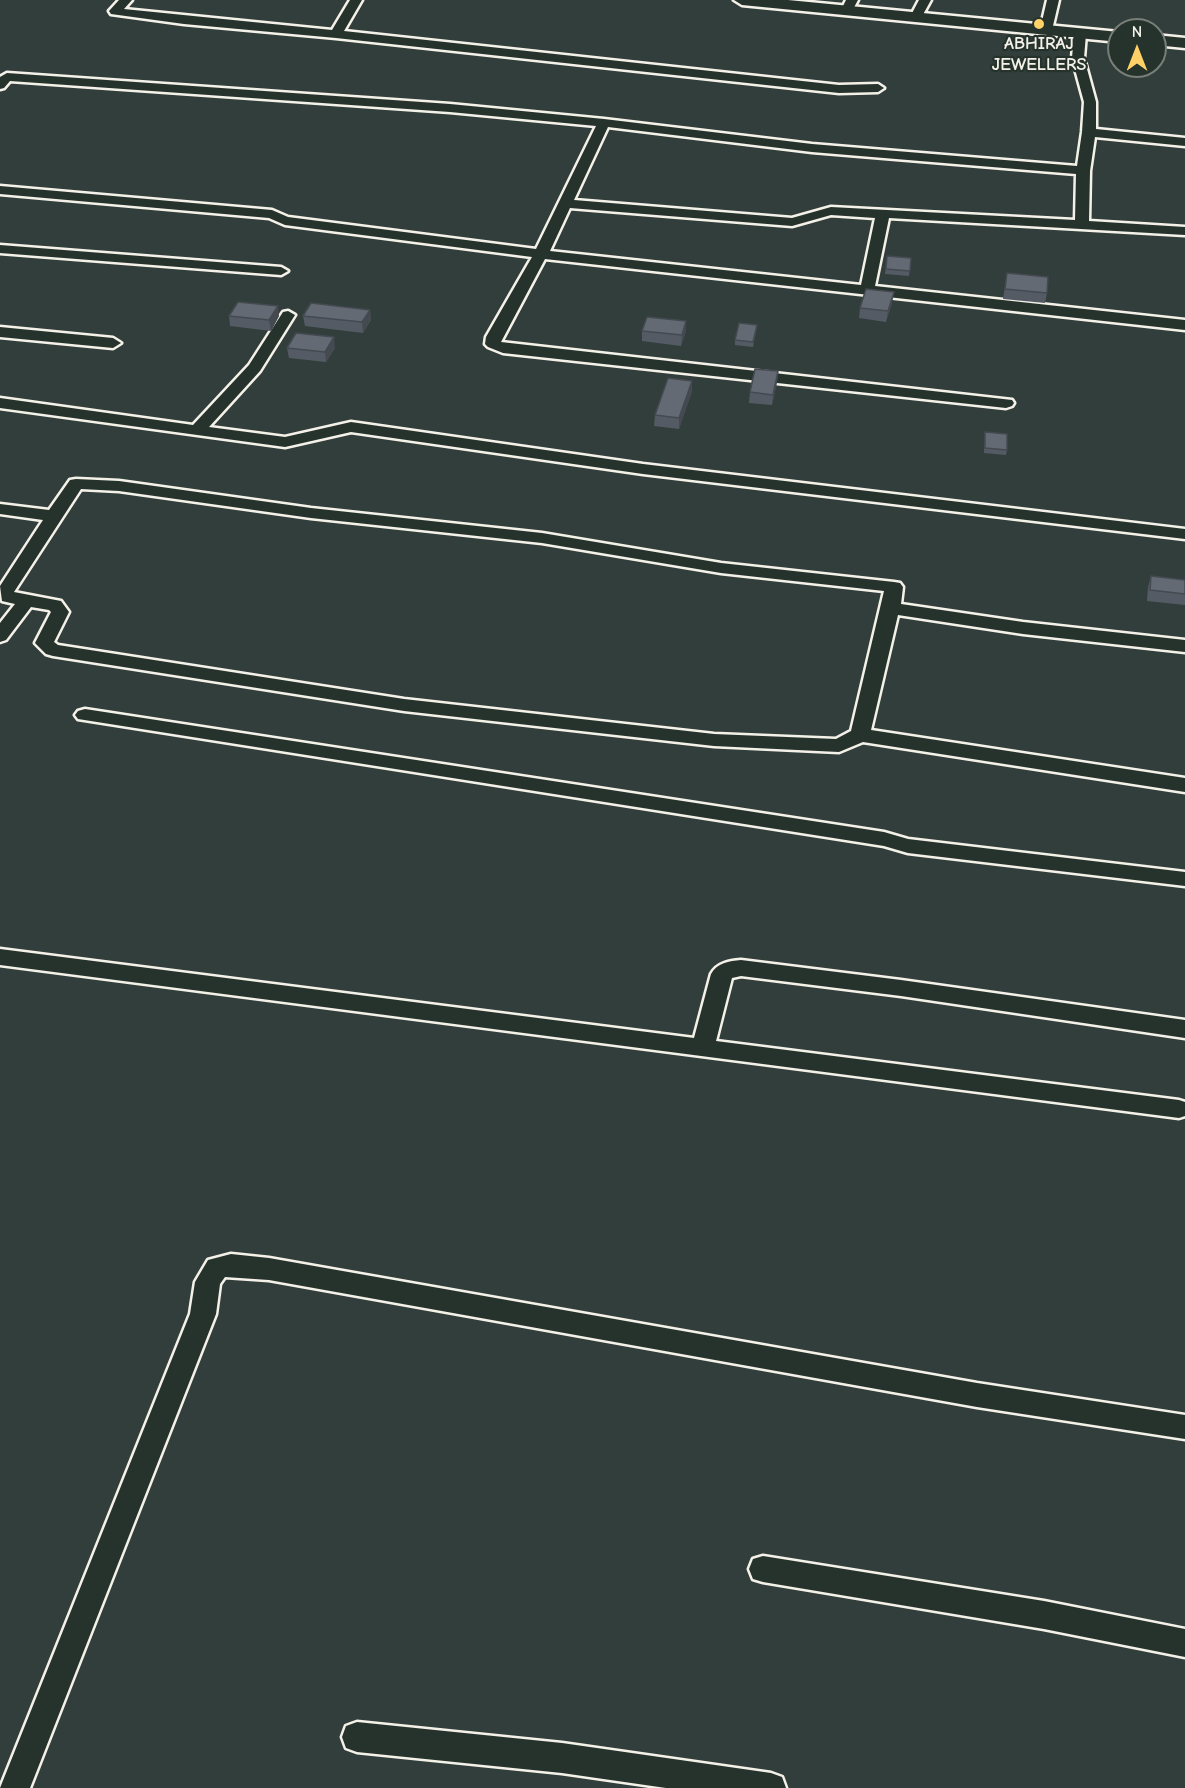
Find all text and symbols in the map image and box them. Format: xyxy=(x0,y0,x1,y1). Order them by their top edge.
marker: ABHIRAJ JEWELLERS xyxy=(1032,17,1046,31)
north arrow xyxy=(1107,18,1167,78)
text: N xyxy=(1132,23,1142,41)
place label: ABHIRAJ JEWELLERS xyxy=(992,33,1086,76)

